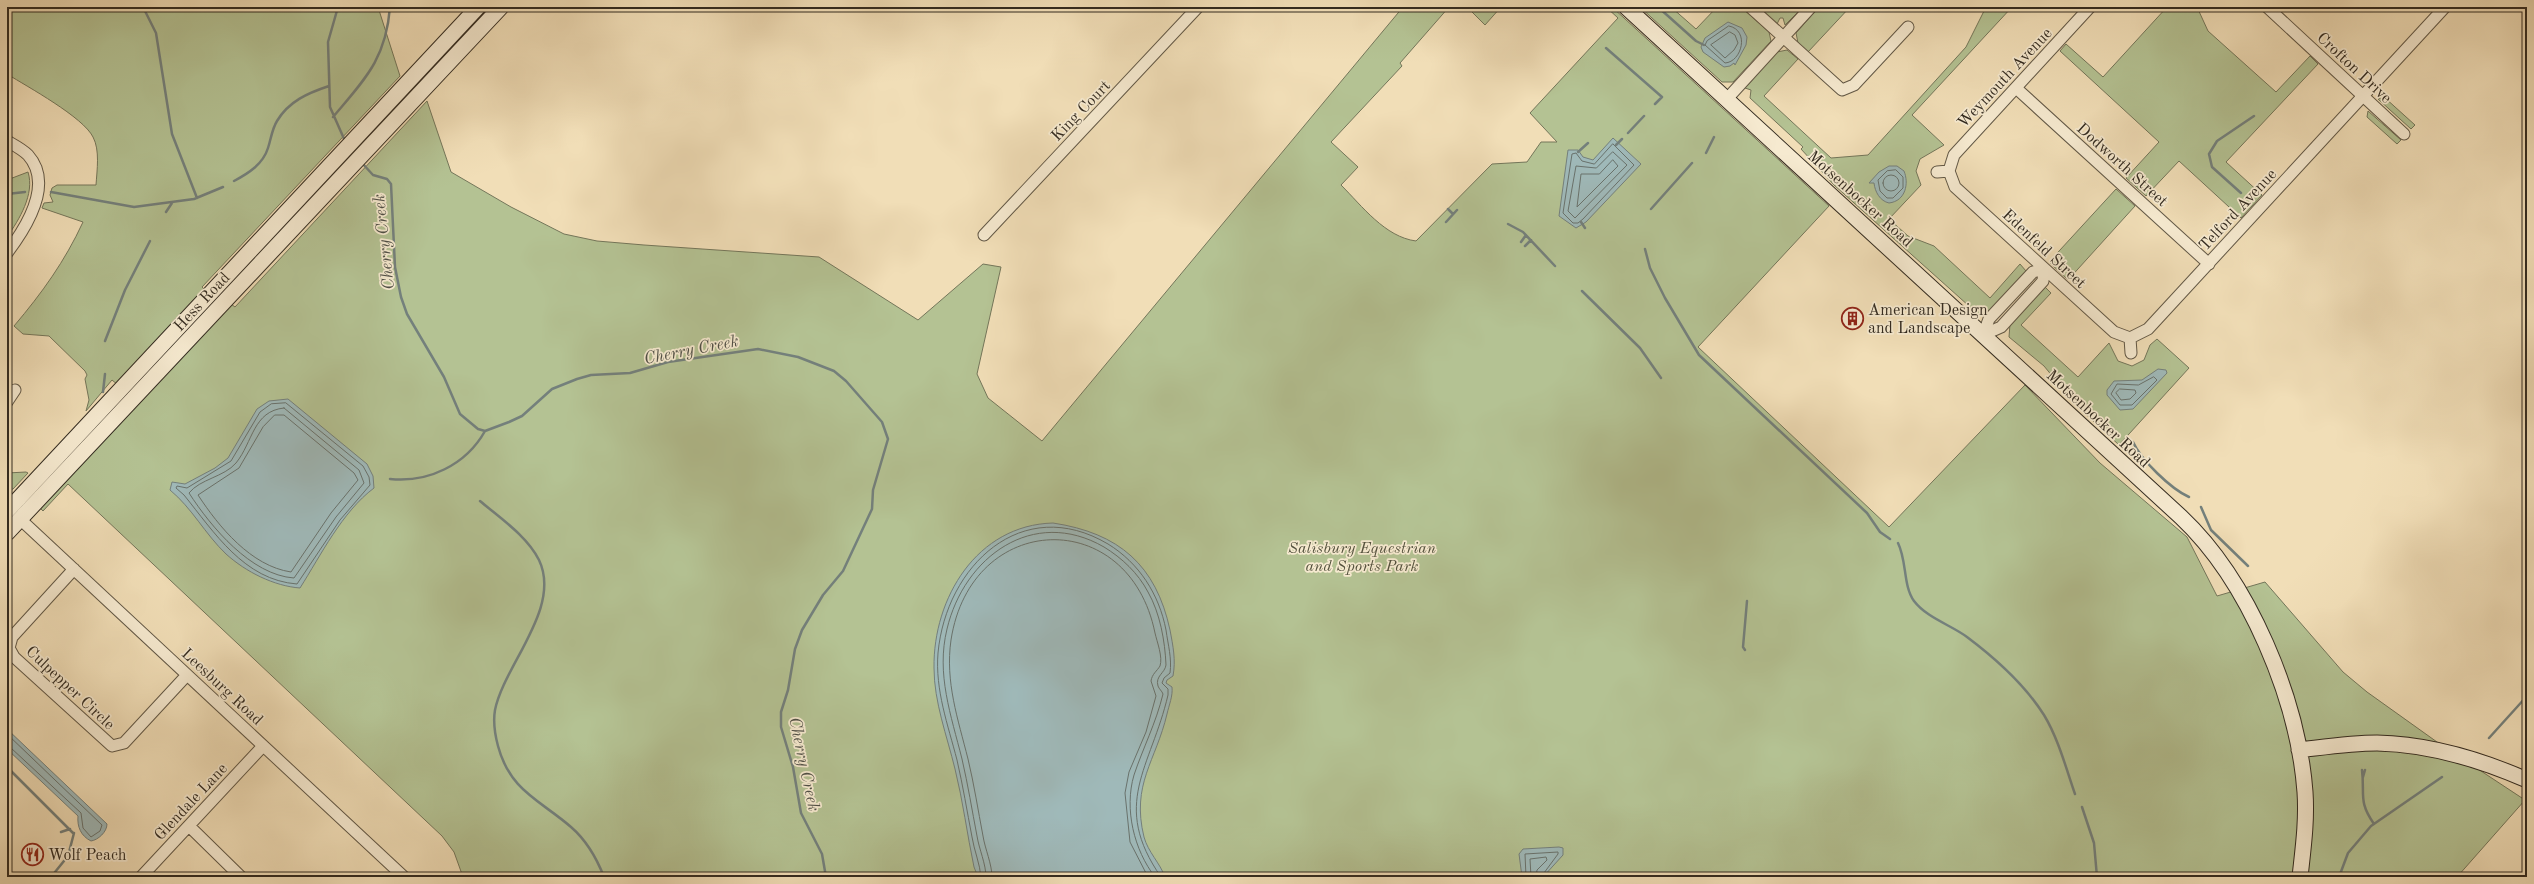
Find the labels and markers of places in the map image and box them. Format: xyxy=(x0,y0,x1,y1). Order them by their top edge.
place label: American Design and Landscape xyxy=(1868,303,1988,337)
building icon: American Design and Landscape xyxy=(1840,305,1866,331)
restaurant icon: Wolf Peach xyxy=(19,841,45,867)
place label: Wolf Peach xyxy=(48,848,127,864)

